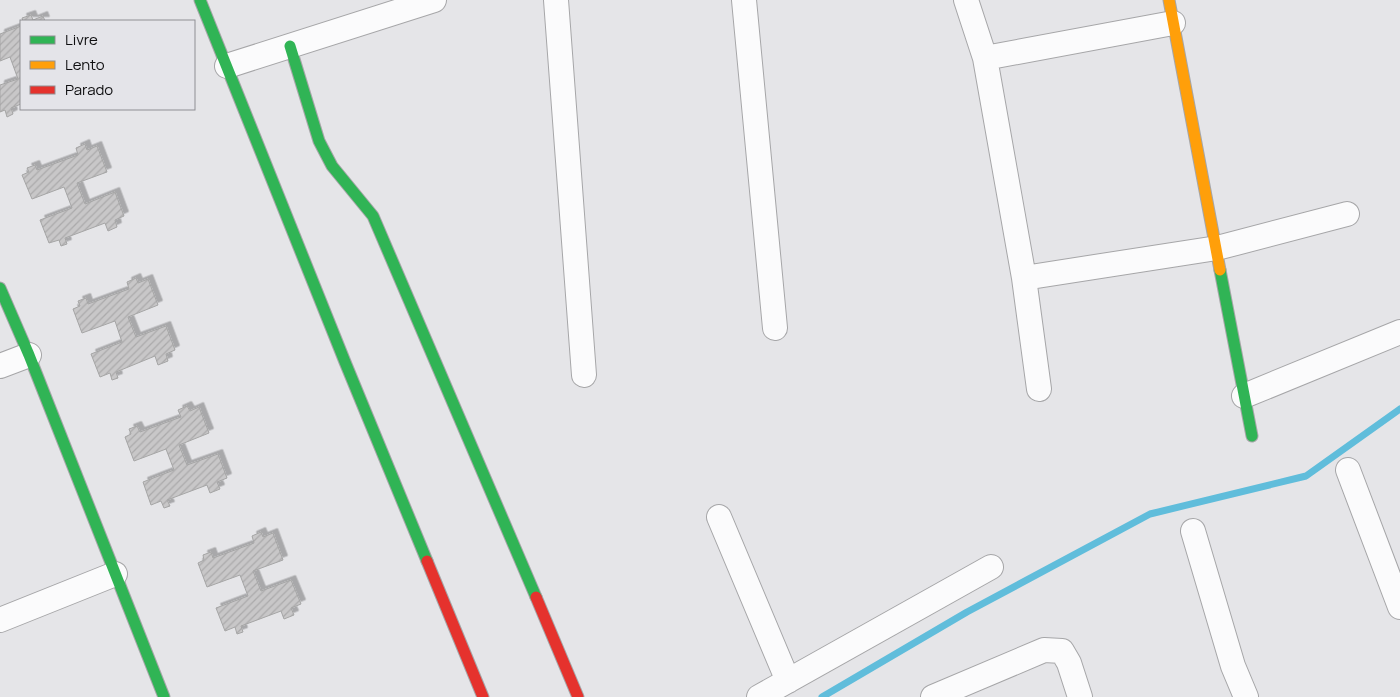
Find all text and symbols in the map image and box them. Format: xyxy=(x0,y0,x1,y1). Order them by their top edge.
legend xyxy=(20,20,195,110)
text: Livre xyxy=(65,29,98,50)
text: Lento xyxy=(65,54,105,75)
text: Parado xyxy=(65,79,113,100)

